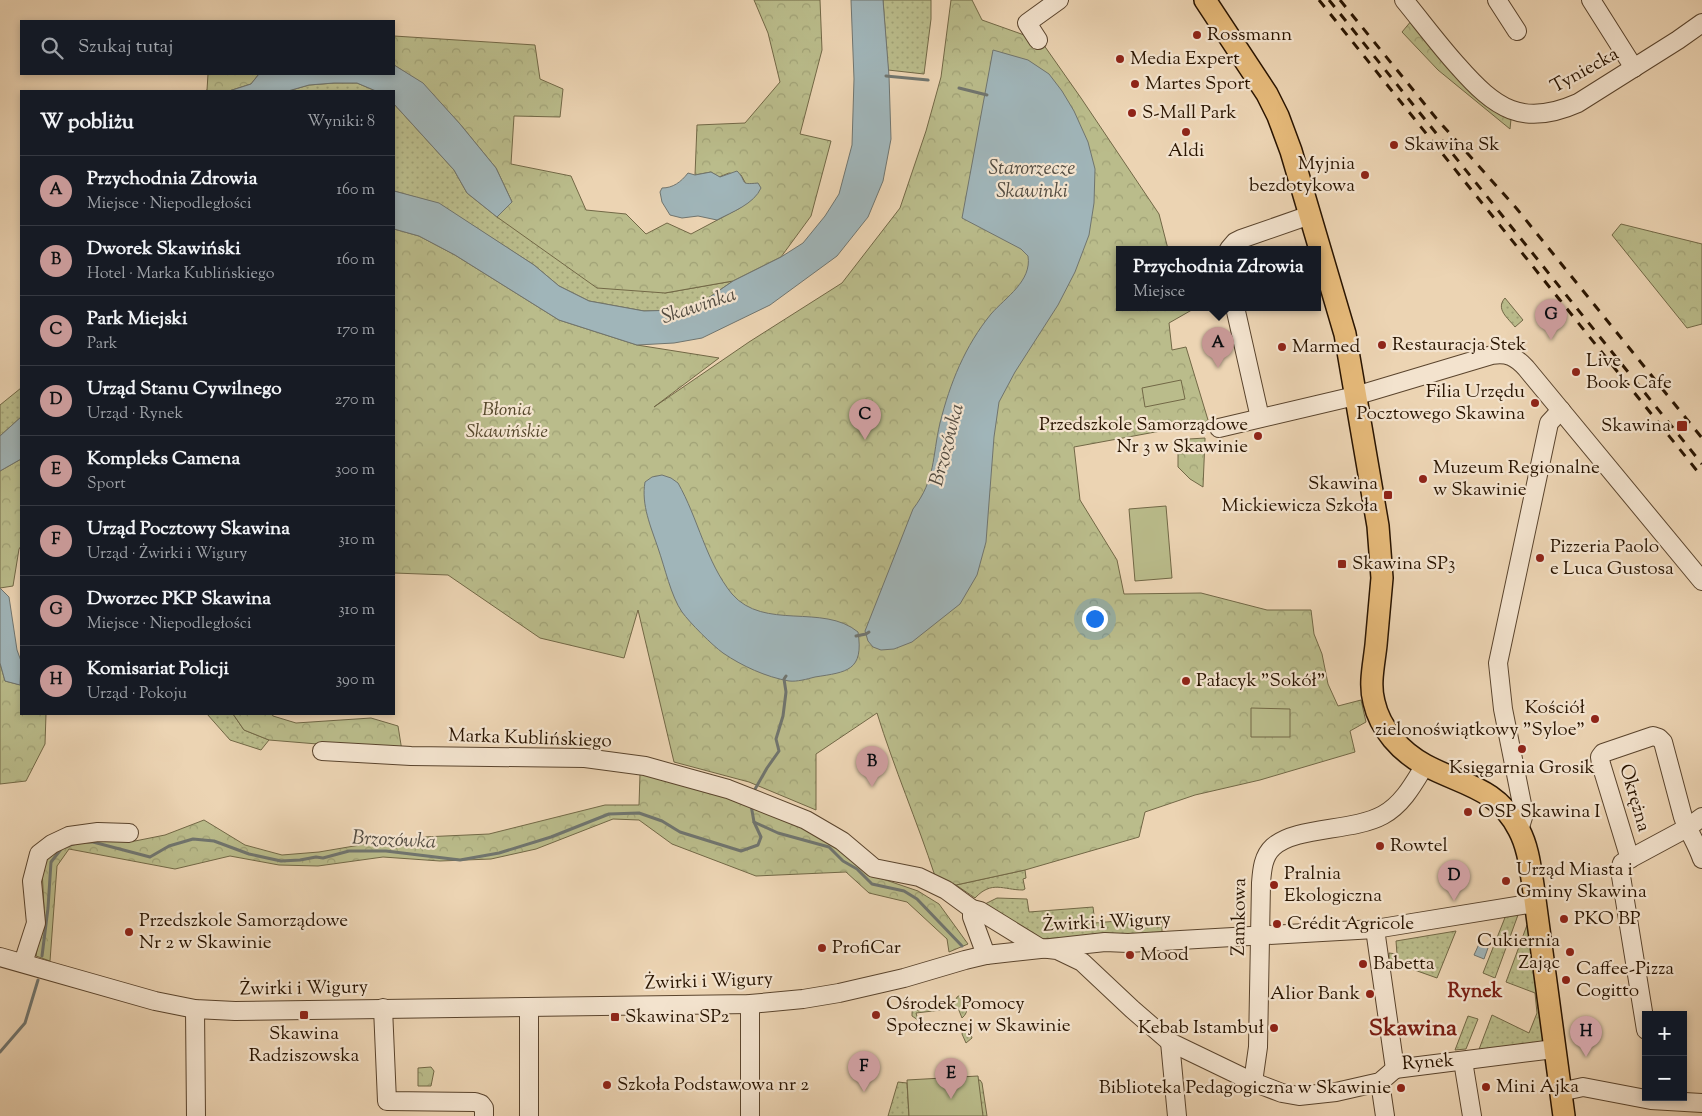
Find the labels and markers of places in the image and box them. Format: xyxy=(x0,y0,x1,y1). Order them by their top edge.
place label: Rossmann xyxy=(1207,22,1292,49)
marker: Rossmann xyxy=(1191,29,1203,41)
place label: Media Expert xyxy=(1130,46,1240,73)
marker: Media Expert xyxy=(1114,53,1126,65)
place label: Martes Sport xyxy=(1145,71,1251,98)
marker: Martes Sport xyxy=(1129,78,1141,90)
place label: S-Mall Park xyxy=(1142,100,1237,127)
marker: S-Mall Park xyxy=(1126,107,1138,119)
marker: Aldi xyxy=(1180,126,1192,138)
place label: Skawina Sk xyxy=(1404,132,1500,159)
place label: Aldi xyxy=(1168,138,1204,165)
marker: Skawina Sk xyxy=(1388,139,1400,151)
place label: Myjnia bezdotykowa xyxy=(1249,151,1355,200)
marker: Myjnia bezdotykowa xyxy=(1359,169,1371,181)
pin: G xyxy=(1535,299,1567,340)
pin: A xyxy=(1202,327,1234,368)
place label: Restauracja Stek xyxy=(1392,332,1527,359)
place label: Marmed xyxy=(1292,334,1360,361)
marker: Restauracja Stek xyxy=(1376,339,1388,351)
marker: Marmed xyxy=(1276,341,1288,353)
place label: Live Book Cafe xyxy=(1586,348,1672,397)
marker: Live Book Cafe xyxy=(1570,366,1582,378)
place label: Filia Urzędu Pocztowego Skawina xyxy=(1357,379,1525,428)
marker: Filia Urzędu Pocztowego Skawina xyxy=(1529,397,1541,409)
pin: C xyxy=(849,399,881,440)
place label: Przedszkole Samorządowe Nr 3 w Skawinie xyxy=(1039,412,1248,461)
place label: Skawina xyxy=(1601,413,1671,440)
marker: Skawina xyxy=(1675,419,1689,433)
marker: Przedszkole Samorządowe Nr 3 w Skawinie xyxy=(1252,430,1264,442)
place label: Muzeum Regionalne w Skawinie xyxy=(1433,455,1600,504)
place label: Skawina Mickiewicza Szkoła xyxy=(1221,471,1378,520)
marker: Muzeum Regionalne w Skawinie xyxy=(1417,473,1429,485)
marker: Skawina Mickiewicza Szkoła xyxy=(1382,489,1394,501)
place label: Pizzeria Paolo e Luca Gustosa xyxy=(1550,534,1674,583)
place label: Skawina SP3 xyxy=(1352,551,1455,578)
marker: Pizzeria Paolo e Luca Gustosa xyxy=(1534,552,1546,564)
marker: Skawina SP3 xyxy=(1336,558,1348,570)
place label: Pałacyk "Sokół" xyxy=(1196,668,1326,695)
marker: Pałacyk "Sokół" xyxy=(1180,675,1192,687)
place label: Kościół zielonoświątkowy "Syloe" xyxy=(1375,695,1585,744)
marker: Kościół zielonoświątkowy "Syloe" xyxy=(1589,713,1601,725)
marker: Księgarnia Grosik xyxy=(1516,743,1528,755)
pin: B xyxy=(856,746,888,787)
place label: Księgarnia Grosik xyxy=(1449,755,1596,782)
place label: OSP Skawina I xyxy=(1478,799,1600,826)
marker: OSP Skawina I xyxy=(1462,806,1474,818)
place label: Rowtel xyxy=(1390,833,1448,860)
marker: Rowtel xyxy=(1374,840,1386,852)
place label: Urząd Miasta i Gminy Skawina xyxy=(1516,857,1647,906)
pin: D xyxy=(1438,860,1470,901)
place label: Pralnia Ekologiczna xyxy=(1284,861,1382,910)
marker: Urząd Miasta i Gminy Skawina xyxy=(1500,875,1512,887)
marker: Pralnia Ekologiczna xyxy=(1268,879,1280,891)
place label: PKO BP xyxy=(1574,906,1641,933)
place label: Przedszkole Samorządowe Nr 2 w Skawinie xyxy=(139,908,348,957)
place label: Crédit Agricole xyxy=(1287,911,1414,938)
marker: PKO BP xyxy=(1558,913,1570,925)
marker: Crédit Agricole xyxy=(1271,918,1283,930)
marker: Przedszkole Samorządowe Nr 2 w Skawinie xyxy=(123,926,135,938)
place label: Cukiernia Zając xyxy=(1477,928,1560,977)
place label: ProfiCar xyxy=(832,935,901,962)
marker: ProfiCar xyxy=(816,942,828,954)
place label: Mood xyxy=(1140,942,1189,969)
marker: Cukiernia Zając xyxy=(1564,946,1576,958)
marker: Mood xyxy=(1124,949,1136,961)
place label: Babetta xyxy=(1373,951,1435,978)
place label: Caffee-Pizza Cogitto xyxy=(1576,956,1674,1005)
marker: Babetta xyxy=(1357,958,1369,970)
marker: Caffee-Pizza Cogitto xyxy=(1560,974,1572,986)
place label: Alior Bank xyxy=(1270,981,1361,1008)
marker: Alior Bank xyxy=(1364,988,1376,1000)
place label: Ośrodek Pomocy Społecznej w Skawinie xyxy=(886,991,1071,1040)
place label: Skawina SP2 xyxy=(625,1004,730,1031)
marker: Skawina Radziszowska xyxy=(298,1009,310,1021)
marker: Ośrodek Pomocy Społecznej w Skawinie xyxy=(870,1009,882,1021)
marker: Skawina SP2 xyxy=(609,1011,621,1023)
place label: Kebab Istambuł xyxy=(1138,1015,1264,1042)
pin: H xyxy=(1570,1016,1602,1057)
place label: Skawina Radziszowska xyxy=(249,1021,360,1070)
marker: Kebab Istambuł xyxy=(1268,1022,1280,1034)
pin: F xyxy=(848,1051,880,1092)
pin: E xyxy=(935,1058,967,1099)
place label: Szkoła Podstawowa nr 2 xyxy=(617,1072,809,1099)
place label: Mini Ajka xyxy=(1496,1074,1579,1101)
place label: Biblioteka Pedagogiczna w Skawinie xyxy=(1099,1075,1391,1102)
marker: Szkoła Podstawowa nr 2 xyxy=(601,1079,613,1091)
marker: Mini Ajka xyxy=(1480,1081,1492,1093)
marker: Biblioteka Pedagogiczna w Skawinie xyxy=(1395,1082,1407,1094)

